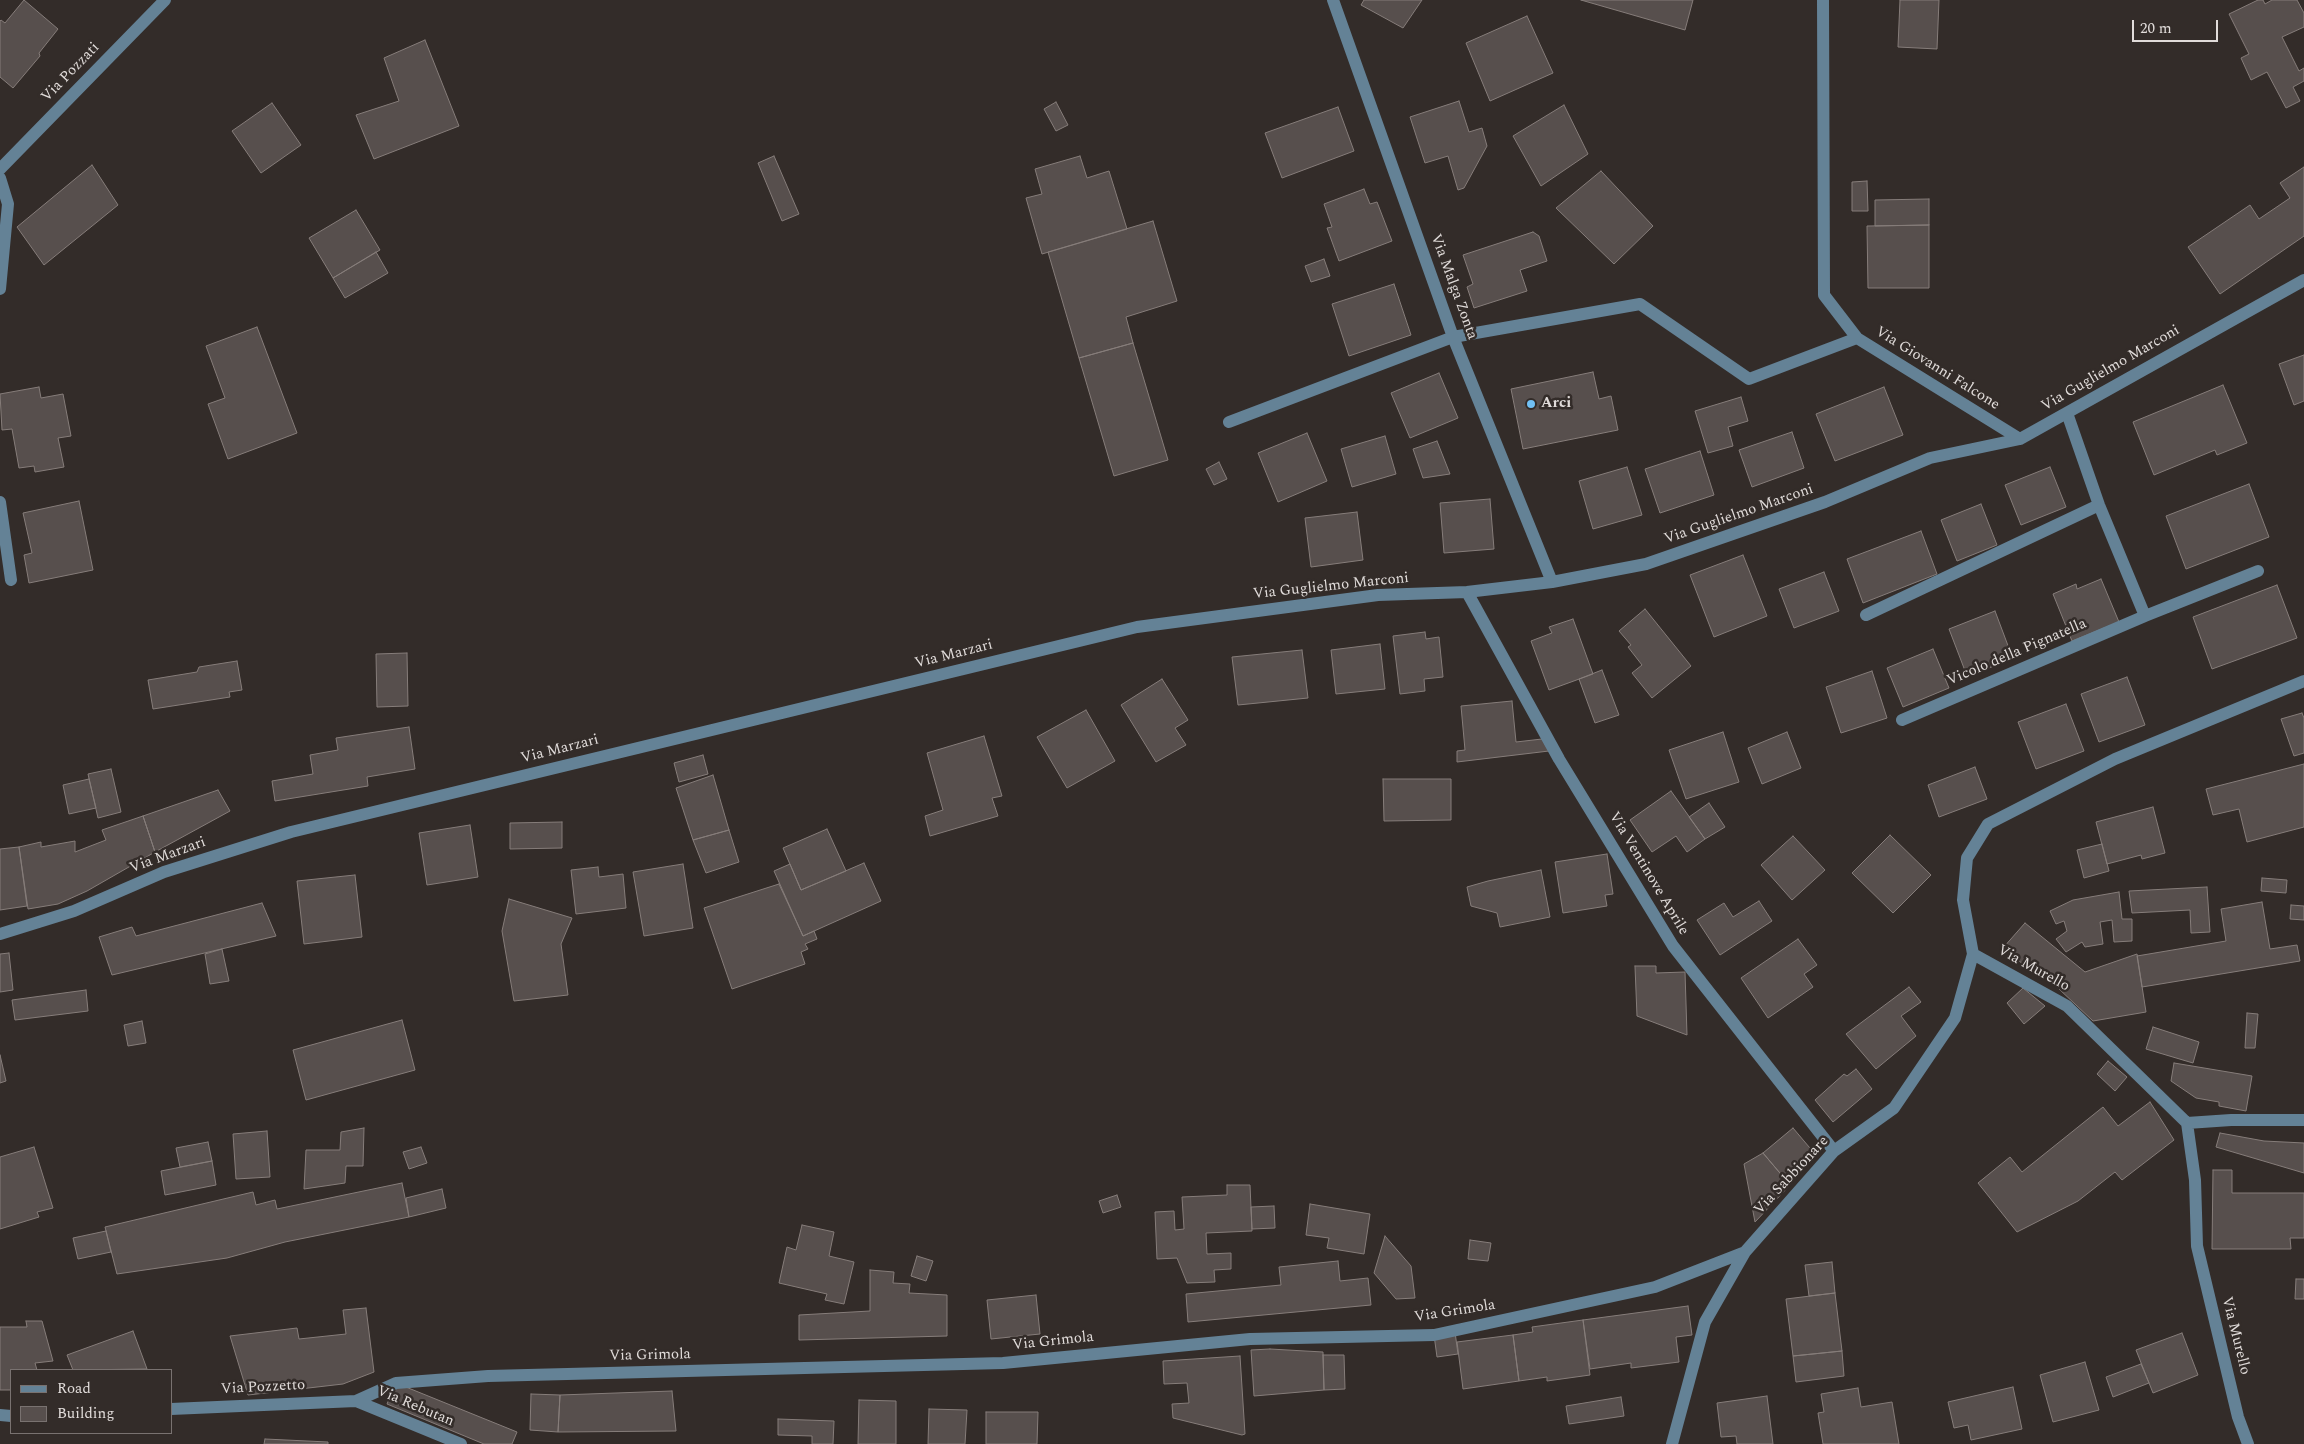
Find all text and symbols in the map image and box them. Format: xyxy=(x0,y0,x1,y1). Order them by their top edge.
scale bar xyxy=(2134,10,2220,42)
text: 20 m xyxy=(2140,17,2172,40)
street label: Via Pozzati xyxy=(38,39,104,107)
street label: Via Malga Zonta xyxy=(1426,232,1480,342)
street label: Via Guglielmo Marconi xyxy=(2039,322,2183,416)
street label: Via Giovanni Falcone xyxy=(1871,323,2003,415)
place label: Arci xyxy=(1541,395,1571,413)
marker: Arci xyxy=(1525,398,1537,410)
street label: Via Guglielmo Marconi xyxy=(1662,481,1816,549)
street label: Via Guglielmo Marconi xyxy=(1252,570,1410,604)
street label: Vicolo della Pignatella xyxy=(1944,615,2090,691)
street label: Via Marzari xyxy=(913,637,995,673)
street label: Via Marzari xyxy=(519,732,601,768)
street label: Via Ventinove Aprile xyxy=(1604,809,1692,939)
street label: Via Marzari xyxy=(127,834,209,878)
street label: Via Murello xyxy=(1994,942,2072,996)
street label: Via Sabbionare xyxy=(1751,1133,1833,1219)
street label: Via Murello xyxy=(2217,1295,2253,1377)
street label: Via Grimola xyxy=(1413,1297,1497,1327)
street label: Via Grimola xyxy=(1011,1329,1095,1355)
street label: Via Grimola xyxy=(609,1346,691,1366)
legend xyxy=(10,1369,172,1434)
text: Road xyxy=(57,1377,91,1400)
street label: Via Pozzetto xyxy=(220,1377,306,1399)
street label: Via Rebutan xyxy=(374,1383,456,1431)
text: Building xyxy=(57,1402,114,1425)

